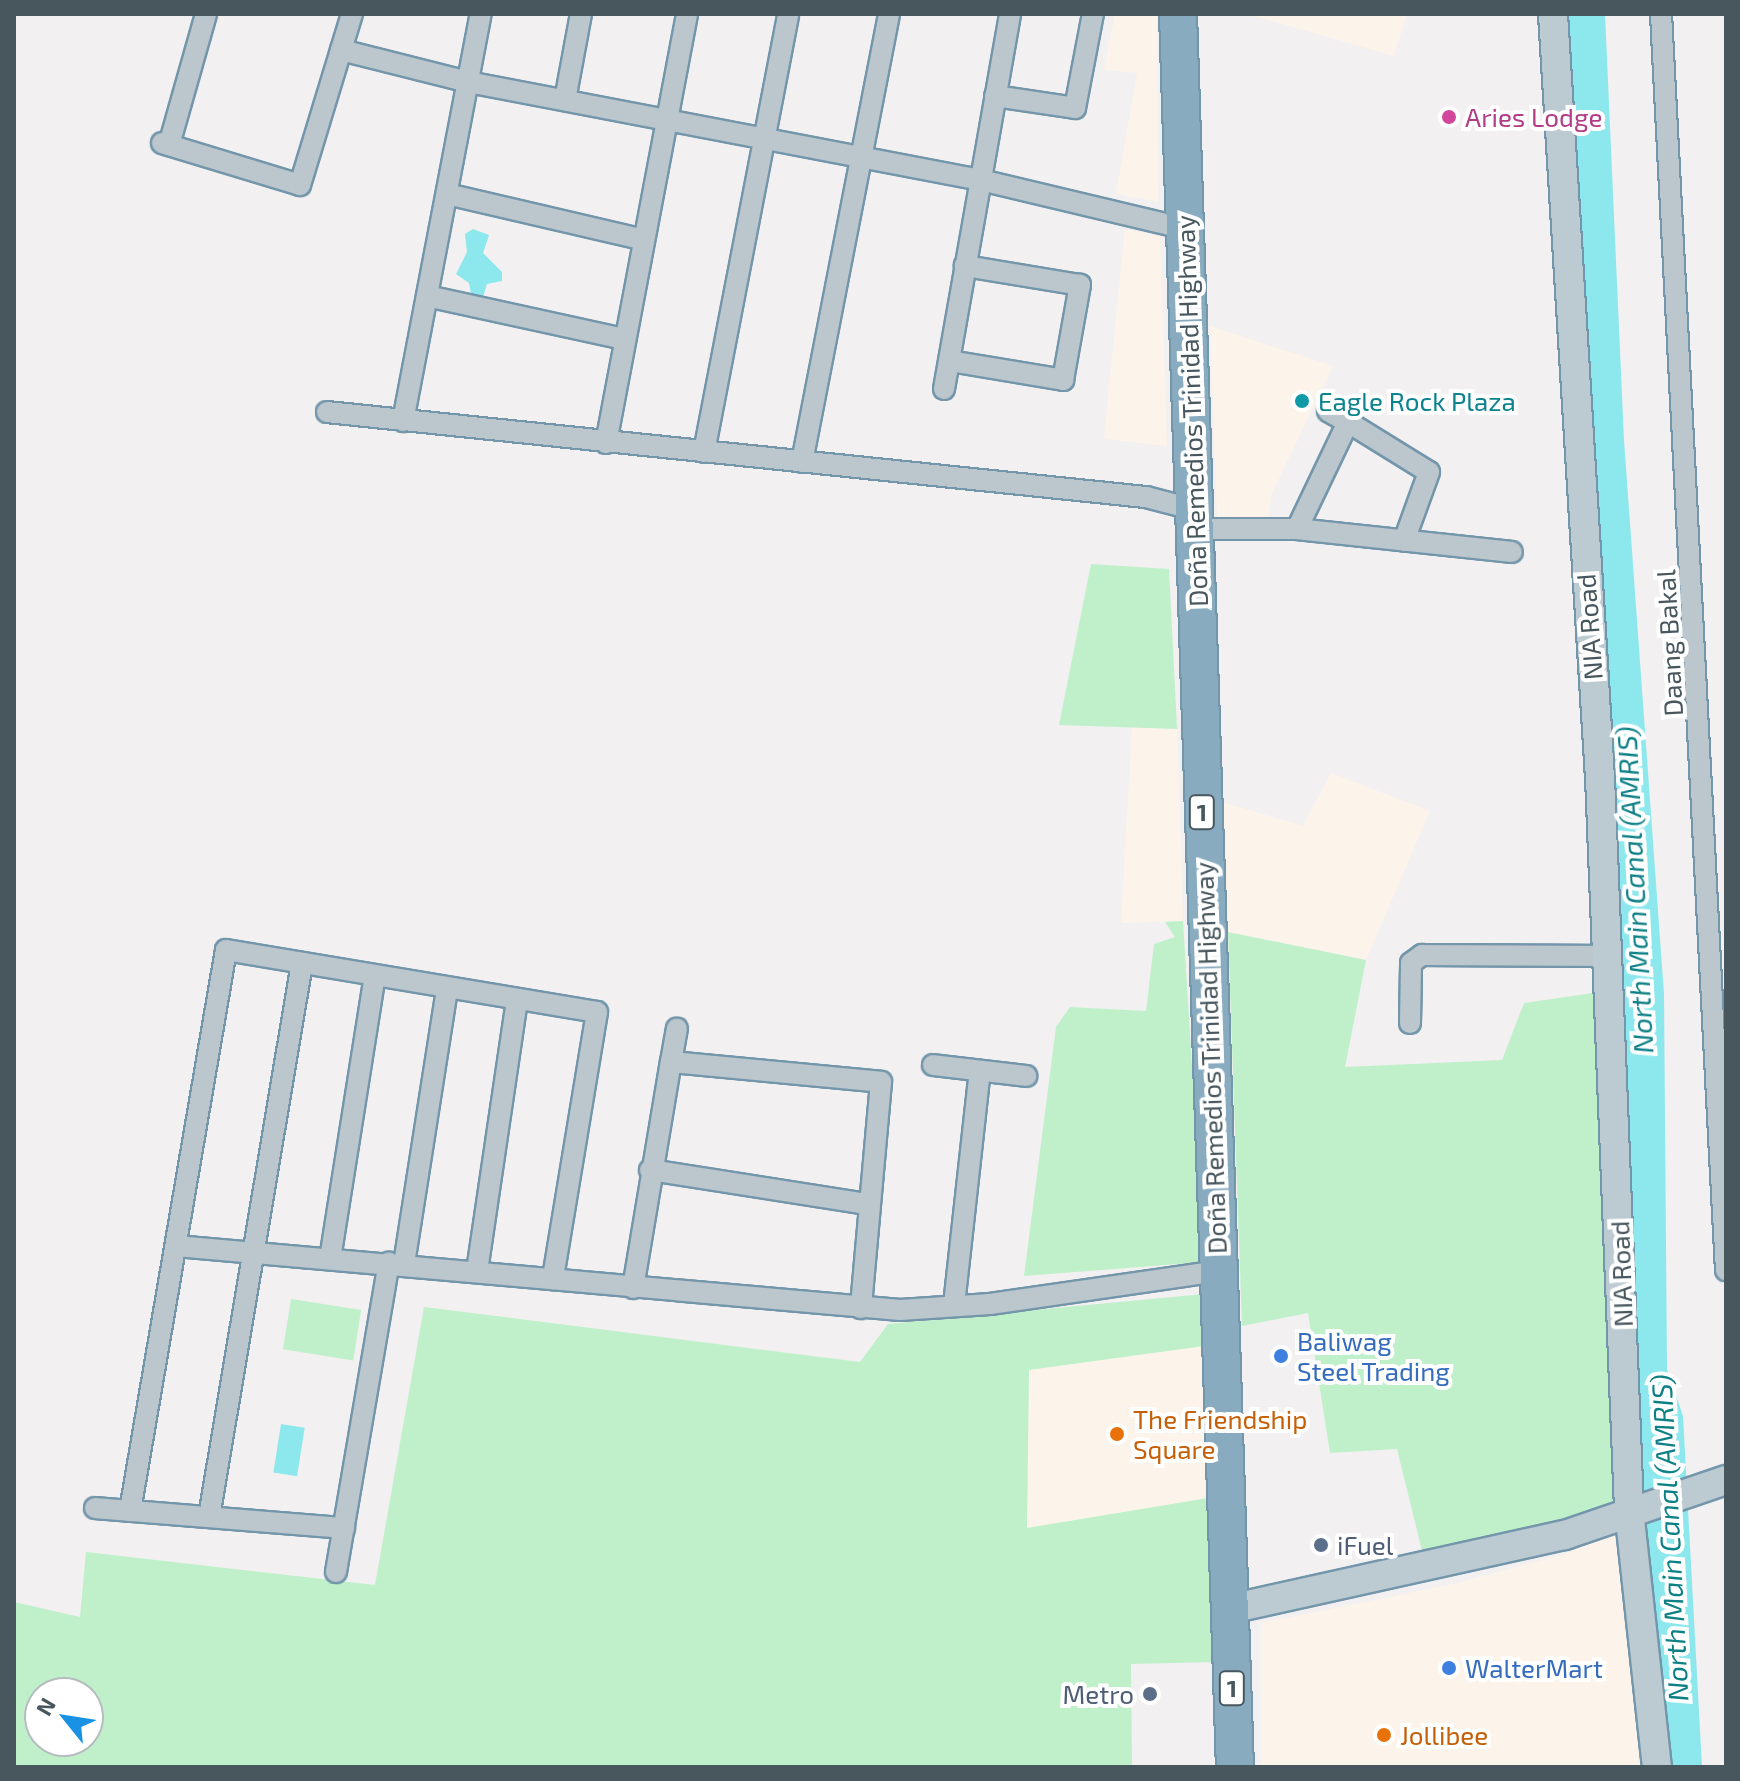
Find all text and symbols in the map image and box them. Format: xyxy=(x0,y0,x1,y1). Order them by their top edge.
place label: Aries Lodge xyxy=(1465,101,1602,133)
marker: Aries Lodge xyxy=(1440,108,1458,126)
street label: Doña Remedios Trinidad Highway xyxy=(1169,214,1213,608)
place label: Eagle Rock Plaza xyxy=(1318,385,1516,417)
marker: Eagle Rock Plaza xyxy=(1293,392,1311,410)
street label: Daang Bakal xyxy=(1650,569,1688,717)
street label: NIA Road xyxy=(1570,573,1608,681)
water label: North Main Canal (AMRIS) xyxy=(1609,725,1659,1055)
road number: 1 xyxy=(1188,792,1216,832)
street label: Doña Remedios Trinidad Highway xyxy=(1188,861,1232,1255)
street label: NIA Road xyxy=(1604,1220,1638,1328)
place label: Baliwag Steel Trading xyxy=(1297,1325,1451,1386)
marker: Baliwag Steel Trading xyxy=(1272,1347,1290,1365)
water label: North Main Canal (AMRIS) xyxy=(1644,1373,1694,1703)
place label: The Friendship Square xyxy=(1133,1403,1307,1464)
marker: The Friendship Square xyxy=(1108,1425,1126,1443)
place label: iFuel xyxy=(1337,1529,1394,1561)
marker: iFuel xyxy=(1312,1536,1330,1554)
place label: WalterMart xyxy=(1465,1652,1603,1684)
marker: WalterMart xyxy=(1440,1659,1458,1677)
road number: 1 xyxy=(1218,1668,1246,1708)
north arrow xyxy=(24,1677,104,1757)
place label: Metro xyxy=(1062,1678,1134,1710)
marker: Metro xyxy=(1141,1685,1159,1703)
text: N xyxy=(30,1693,60,1719)
place label: Jollibee xyxy=(1400,1719,1488,1751)
marker: Jollibee xyxy=(1375,1726,1393,1744)

